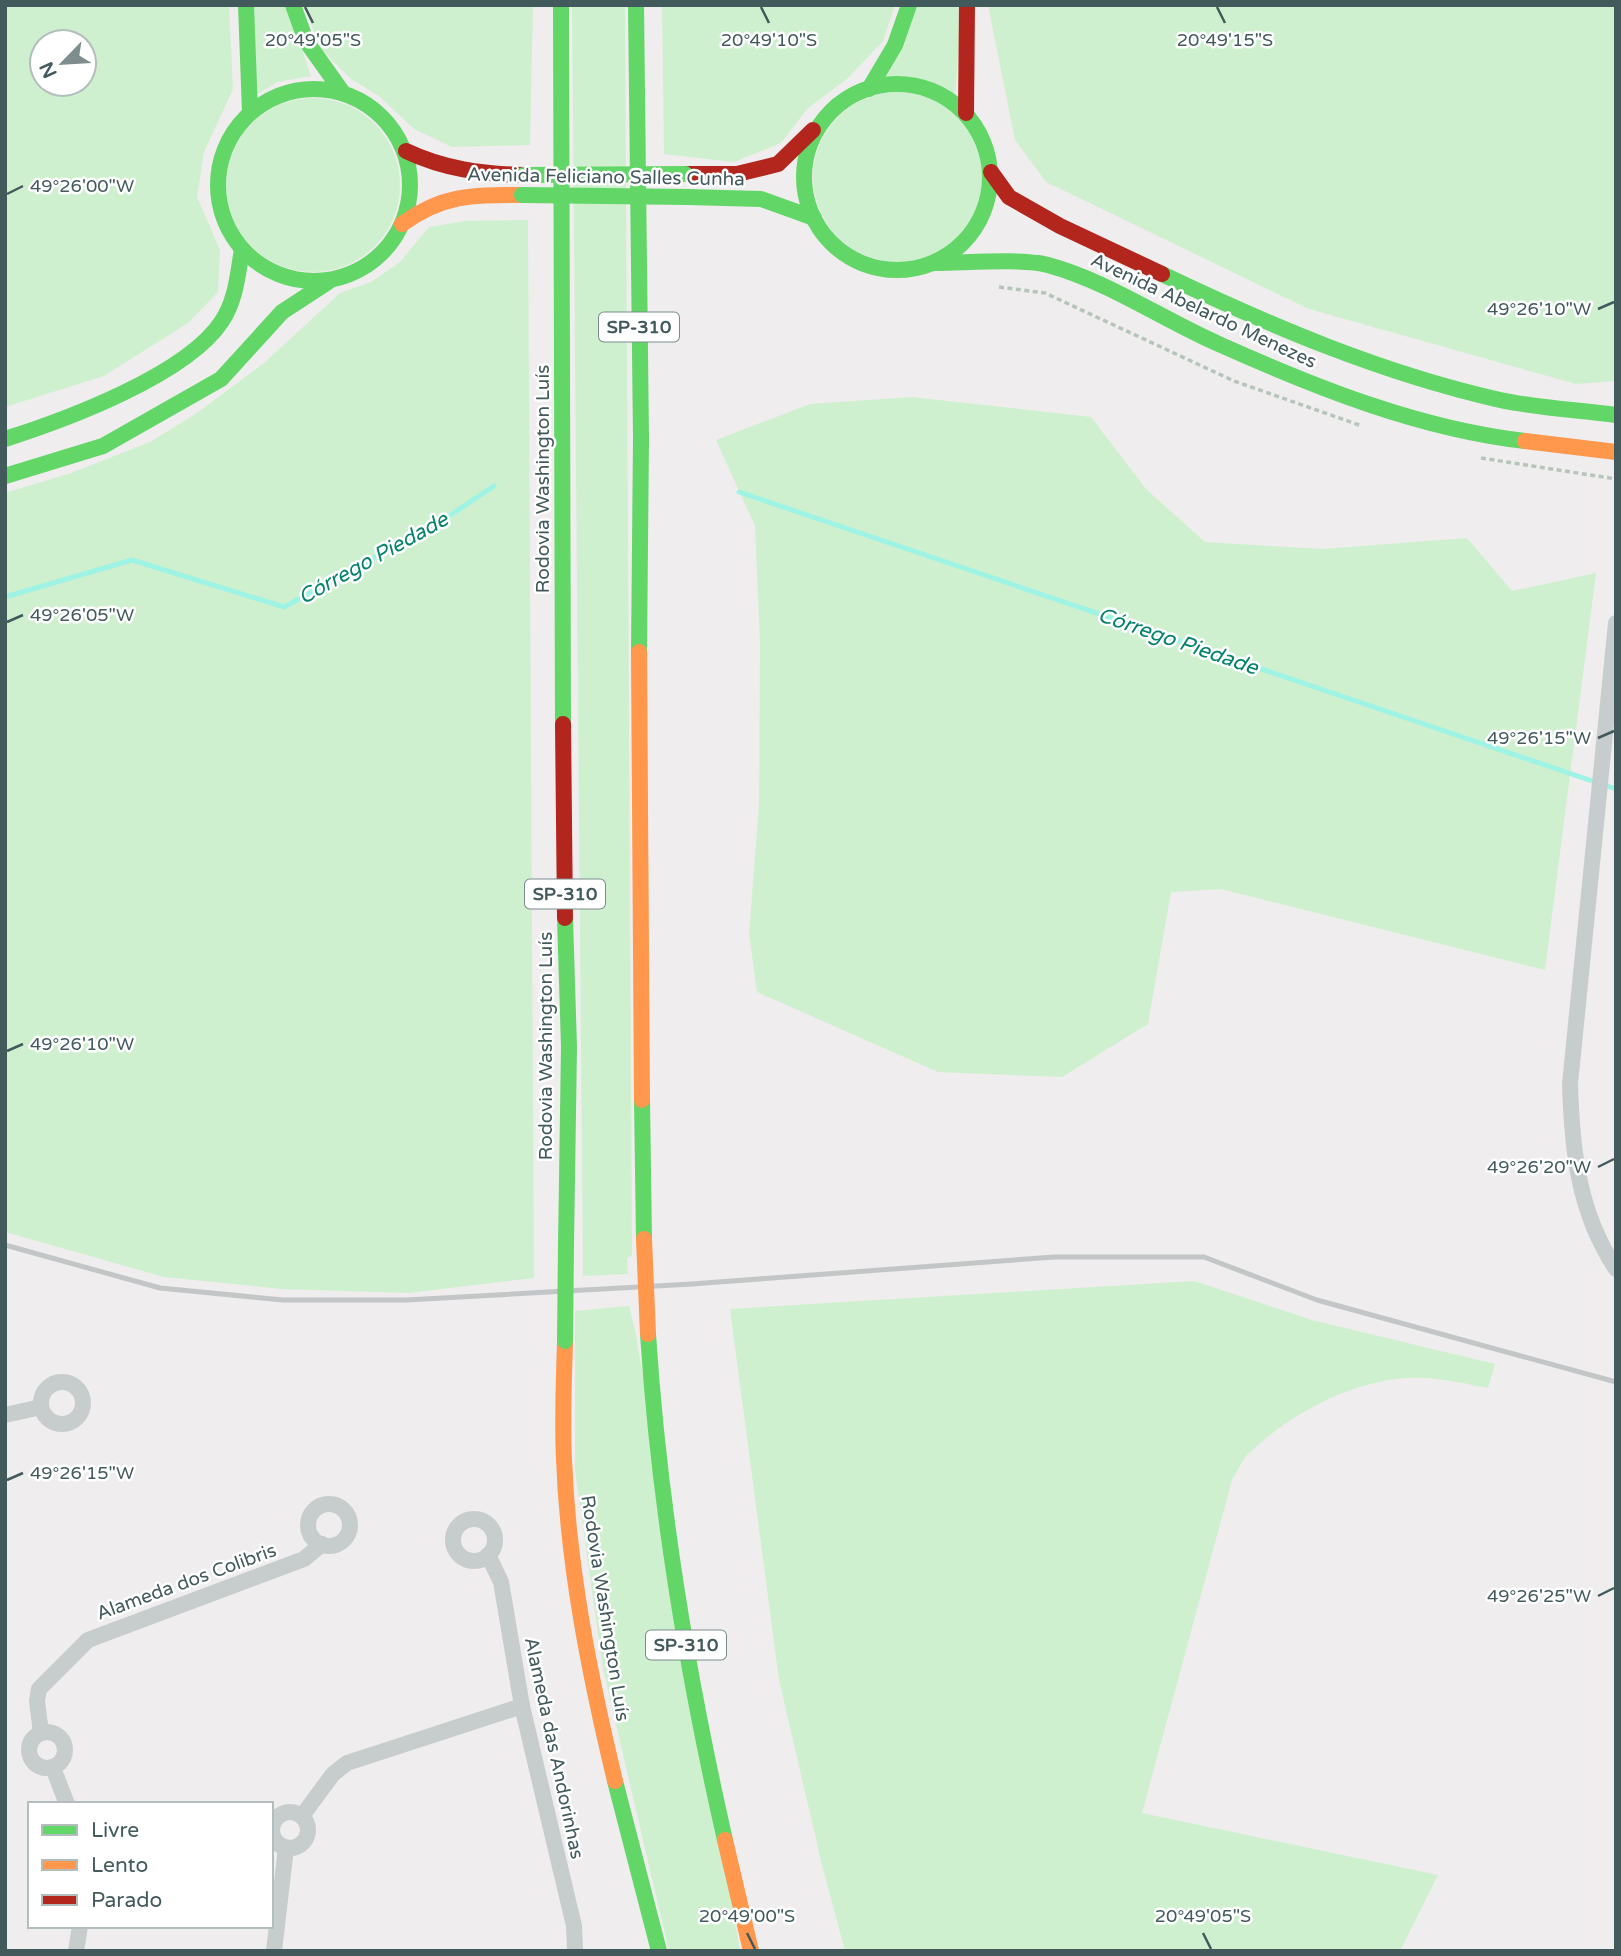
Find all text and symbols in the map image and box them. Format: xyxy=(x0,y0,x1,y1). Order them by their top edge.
north arrow xyxy=(28,28,98,98)
text: 20°49'05"S xyxy=(265,29,361,51)
text: 20°49'10"S xyxy=(721,29,817,51)
text: 20°49'15"S xyxy=(1177,29,1273,51)
text: N xyxy=(35,58,62,81)
street label: Avenida Feliciano Salles Cunha xyxy=(467,164,745,190)
text: 49°26'00"W xyxy=(30,175,134,197)
street label: Avenida Abelardo Menezes xyxy=(1087,249,1320,373)
text: 49°26'10"W xyxy=(1487,298,1591,320)
road number: SP-310 xyxy=(599,312,679,342)
street label: Rodovia Washington Luís xyxy=(532,365,554,593)
water label: Córrego Piedade xyxy=(294,506,453,610)
water label: Córrego Piedade xyxy=(1095,602,1262,681)
text: 49°26'05"W xyxy=(30,604,134,626)
text: 49°26'15"W xyxy=(1487,727,1591,749)
road number: SP-310 xyxy=(525,880,605,908)
street label: Rodovia Washington Luís xyxy=(535,932,557,1160)
text: 49°26'10"W xyxy=(30,1033,134,1055)
text: 49°26'20"W xyxy=(1487,1156,1591,1178)
text: 49°26'15"W xyxy=(30,1462,134,1484)
street label: Rodovia Washington Luís xyxy=(576,1494,634,1723)
street label: Alameda dos Colibris xyxy=(93,1539,279,1625)
text: 49°26'25"W xyxy=(1487,1585,1591,1607)
road number: SP-310 xyxy=(646,1630,726,1660)
street label: Alameda das Andorinhas xyxy=(520,1635,588,1861)
legend xyxy=(28,1802,273,1928)
text: Livre xyxy=(91,1818,139,1843)
text: Lento xyxy=(91,1853,148,1878)
text: Parado xyxy=(91,1888,162,1913)
text: 20°49'00"S xyxy=(699,1905,795,1927)
text: 20°49'05"S xyxy=(1155,1905,1251,1927)

